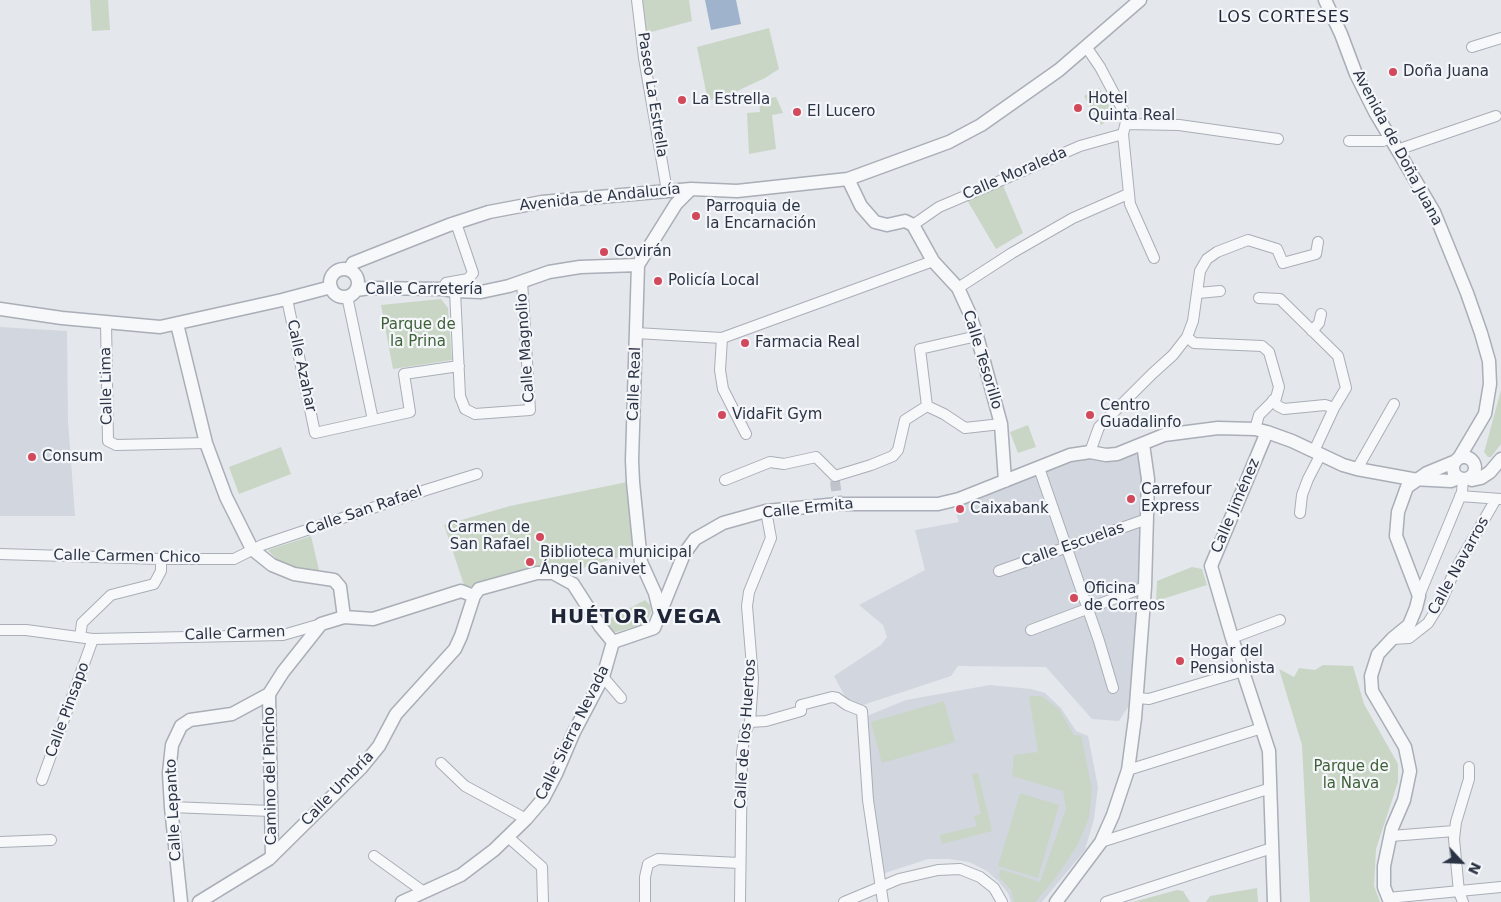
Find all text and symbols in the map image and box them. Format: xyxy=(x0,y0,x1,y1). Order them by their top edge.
district label: LOS CORTESES xyxy=(1216,8,1352,28)
street label: Paseo La Estrella xyxy=(633,31,671,159)
place label: Doña Juana xyxy=(1403,63,1489,81)
marker: Doña Juana xyxy=(1387,66,1399,78)
street label: Avenida de Doña Juana xyxy=(1348,67,1446,229)
place label: Hotel Quinta Real xyxy=(1088,90,1175,125)
place label: La Estrella xyxy=(692,91,770,109)
marker: La Estrella xyxy=(676,94,688,106)
marker: Hotel Quinta Real xyxy=(1072,102,1084,114)
place label: El Lucero xyxy=(807,103,876,121)
marker: El Lucero xyxy=(791,106,803,118)
street label: Calle Moraleda xyxy=(960,144,1070,204)
street label: Avenida de Andalucía xyxy=(519,181,681,215)
place label: Parroquia de la Encarnación xyxy=(706,198,816,233)
marker: Parroquia de la Encarnación xyxy=(690,210,702,222)
place label: Covirán xyxy=(614,243,672,261)
marker: Covirán xyxy=(598,246,610,258)
place label: Policía Local xyxy=(668,272,759,290)
marker: Policía Local xyxy=(652,275,664,287)
street label: Calle Carretería xyxy=(365,281,483,299)
street label: Calle Magnolio xyxy=(513,293,539,403)
street label: Calle Tesorillo xyxy=(958,308,1006,412)
park label: Parque de la Prina xyxy=(380,316,456,351)
street label: Calle Azahar xyxy=(282,318,320,414)
place label: Farmacia Real xyxy=(755,334,860,352)
marker: Farmacia Real xyxy=(739,337,751,349)
street label: Calle Lima xyxy=(97,347,117,425)
street label: Calle Real xyxy=(625,347,645,421)
place label: Centro Guadalinfo xyxy=(1100,397,1181,432)
place label: VidaFit Gym xyxy=(732,406,822,424)
marker: VidaFit Gym xyxy=(716,409,728,421)
marker: Centro Guadalinfo xyxy=(1084,409,1096,421)
place label: Consum xyxy=(42,448,103,466)
marker: Consum xyxy=(26,451,38,463)
street label: Calle Jiménez xyxy=(1208,456,1264,556)
place label: Carrefour Express xyxy=(1141,481,1212,516)
street label: Calle San Rafael xyxy=(303,483,425,539)
marker: Carrefour Express xyxy=(1125,493,1137,505)
street label: Calle Ermita xyxy=(762,495,854,523)
place label: Caixabank xyxy=(970,500,1049,518)
marker: Caixabank xyxy=(954,503,966,515)
street label: Calle Navarros xyxy=(1425,514,1493,618)
place label: Carmen de San Rafael xyxy=(448,519,530,554)
street label: Calle Escuelas xyxy=(1019,519,1127,571)
marker: Carmen de San Rafael xyxy=(534,531,546,543)
place label: Biblioteca municipal Ángel Ganivet xyxy=(540,544,692,579)
street label: Calle Carmen Chico xyxy=(53,547,201,567)
marker: Biblioteca municipal Ángel Ganivet xyxy=(524,556,536,568)
place label: Oficina de Correos xyxy=(1084,580,1165,615)
marker: Oficina de Correos xyxy=(1068,592,1080,604)
district label: HUÉTOR VEGA xyxy=(549,606,723,630)
street label: Calle Carmen xyxy=(184,623,286,645)
place label: Hogar del Pensionista xyxy=(1190,643,1275,678)
marker: Hogar del Pensionista xyxy=(1174,655,1186,667)
street label: Calle de los Huertos xyxy=(732,658,760,810)
street label: Calle Pinsapo xyxy=(42,660,94,760)
street label: Calle Sierra Nevada xyxy=(532,662,614,804)
street label: Camino del Pincho xyxy=(261,706,281,846)
street label: Calle Umbría xyxy=(298,748,378,830)
street label: Calle Lepanto xyxy=(162,758,186,862)
park label: Parque de la Nava xyxy=(1313,758,1389,793)
north arrow xyxy=(1436,837,1486,887)
text: N xyxy=(1465,860,1484,877)

